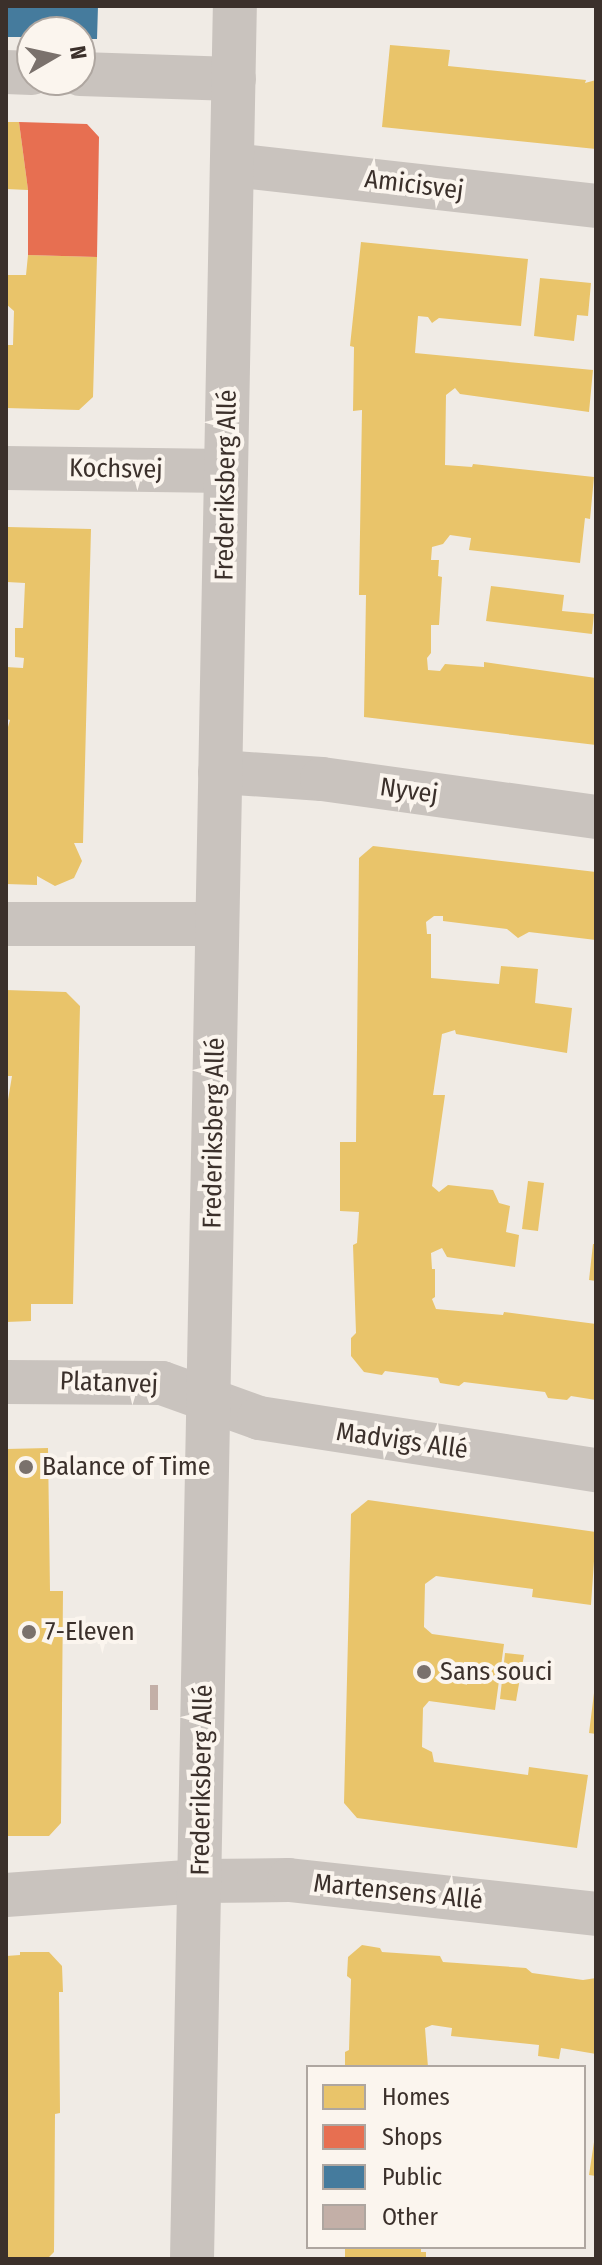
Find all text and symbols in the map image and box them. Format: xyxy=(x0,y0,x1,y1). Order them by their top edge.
north arrow xyxy=(16,16,96,96)
text: N xyxy=(64,44,93,61)
street label: Amicisvej xyxy=(363,163,465,207)
street label: Frederiksberg Allé xyxy=(209,389,243,581)
street label: Kochsvej xyxy=(69,453,163,485)
street label: Nyvej xyxy=(378,771,440,811)
street label: Frederiksberg Allé xyxy=(197,1037,231,1229)
street label: Platanvej xyxy=(59,1366,159,1400)
street label: Madvigs Allé xyxy=(334,1416,470,1466)
place label: Balance of Time xyxy=(42,1451,211,1483)
marker: Balance of Time xyxy=(17,1458,35,1476)
place label: 7-Eleven xyxy=(45,1616,135,1648)
marker: 7-Eleven xyxy=(20,1623,38,1641)
place label: Sans souci xyxy=(440,1656,553,1688)
marker: Sans souci xyxy=(415,1663,433,1681)
street label: Frederiksberg Allé xyxy=(185,1684,219,1876)
street label: Martensens Allé xyxy=(312,1868,484,1916)
legend xyxy=(306,2065,586,2249)
text: Homes xyxy=(382,2083,450,2111)
text: Shops xyxy=(382,2123,442,2151)
text: Public xyxy=(382,2163,442,2191)
text: Other xyxy=(382,2203,438,2231)

